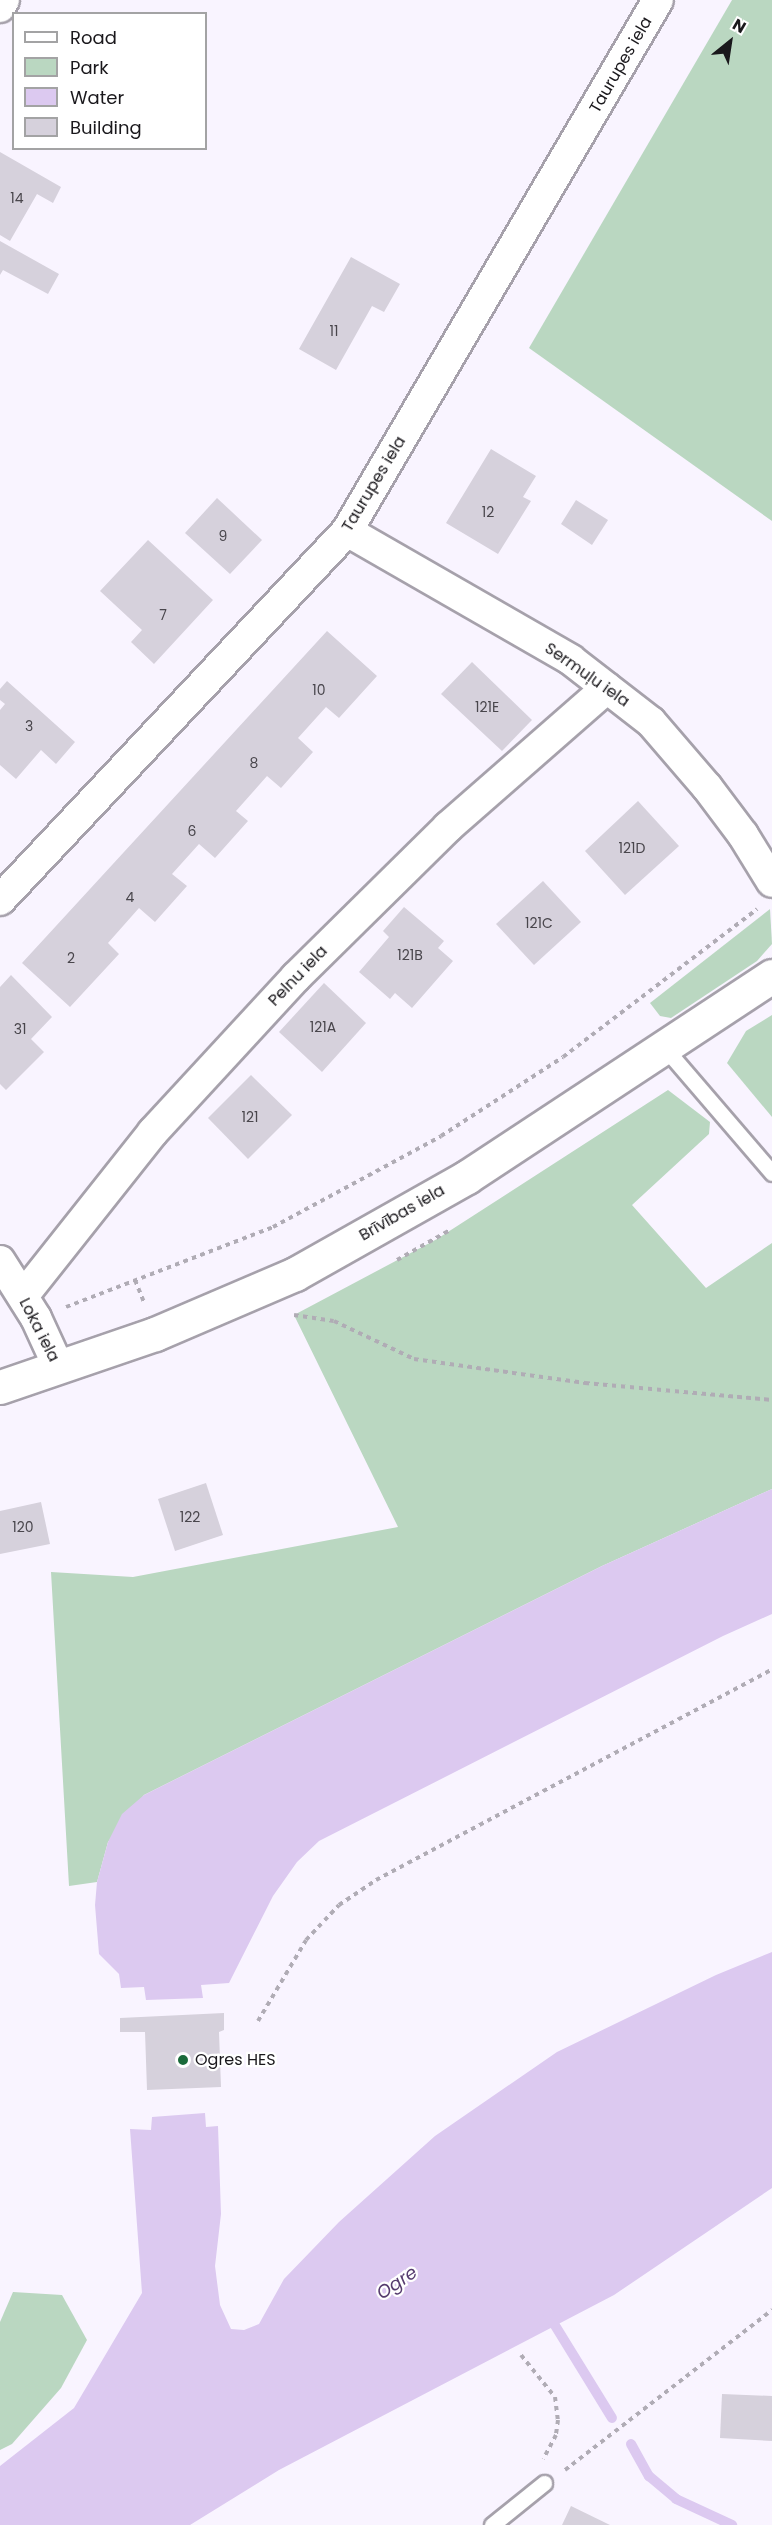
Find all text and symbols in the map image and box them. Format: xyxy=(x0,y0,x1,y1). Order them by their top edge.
legend xyxy=(12,12,207,150)
north arrow xyxy=(700,12,760,72)
street label: Taurupes iela xyxy=(586,13,656,117)
text: N xyxy=(728,13,750,39)
text: Road xyxy=(70,25,117,50)
text: Park xyxy=(70,55,109,80)
text: Water xyxy=(70,85,124,110)
text: Building xyxy=(70,115,142,140)
house number: 14 xyxy=(10,190,24,206)
house number: 11 xyxy=(330,323,338,339)
street label: Taurupes iela xyxy=(338,433,410,535)
house number: 12 xyxy=(482,504,494,520)
house number: 9 xyxy=(219,528,227,544)
house number: 7 xyxy=(159,607,167,623)
street label: Sermuļu iela xyxy=(541,639,633,711)
house number: 10 xyxy=(312,682,326,698)
house number: 121E xyxy=(475,699,499,715)
house number: 3 xyxy=(25,718,33,734)
house number: 8 xyxy=(250,755,258,771)
house number: 6 xyxy=(188,823,196,839)
house number: 121D xyxy=(619,840,645,856)
house number: 4 xyxy=(126,889,134,905)
house number: 121C xyxy=(525,915,553,931)
street label: Pelnu iela xyxy=(265,942,331,1010)
house number: 121B xyxy=(397,947,423,963)
house number: 2 xyxy=(67,950,75,966)
house number: 121A xyxy=(310,1019,336,1035)
house number: 31 xyxy=(14,1021,26,1037)
house number: 121 xyxy=(241,1109,259,1125)
street label: Brīvības iela xyxy=(356,1181,448,1245)
street label: Loka iela xyxy=(15,1295,63,1365)
house number: 122 xyxy=(180,1509,200,1525)
house number: 120 xyxy=(12,1519,34,1535)
place label: Ogres HES xyxy=(195,2050,276,2070)
marker: Ogres HES xyxy=(176,2053,190,2067)
water label: Ogre xyxy=(373,2262,421,2304)

